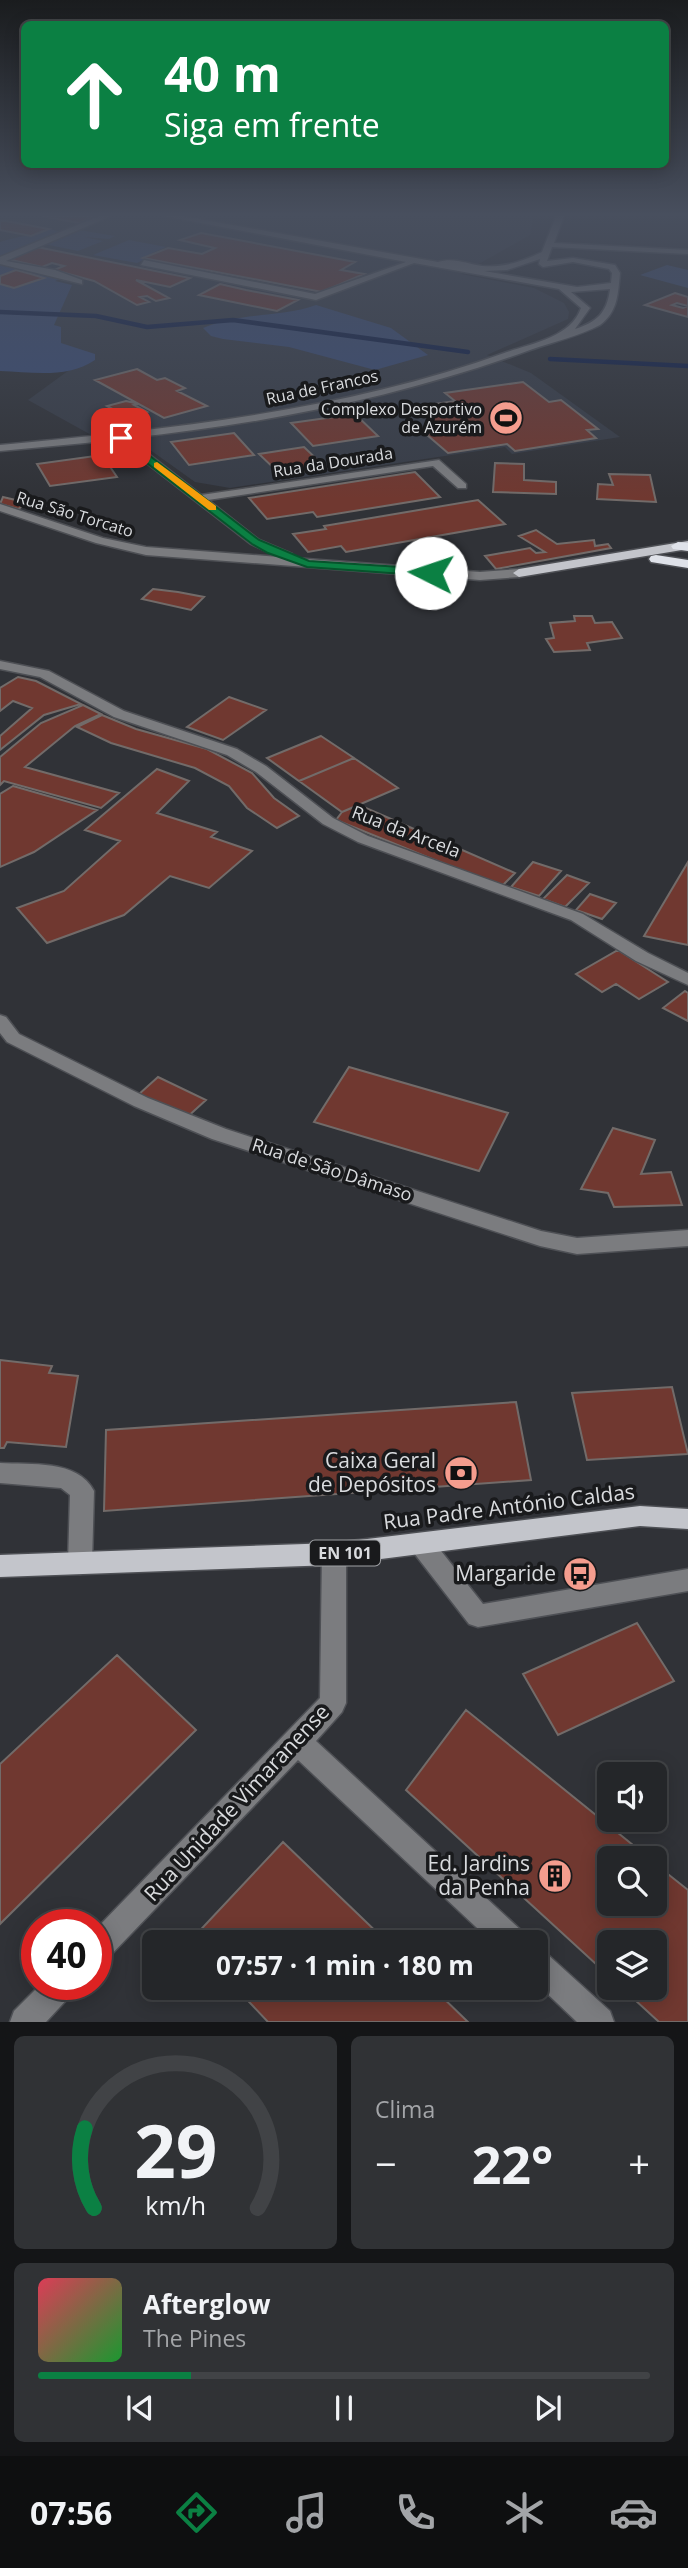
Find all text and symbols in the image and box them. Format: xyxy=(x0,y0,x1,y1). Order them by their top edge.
text: 40 m xyxy=(164,40,281,106)
icon: ahead xyxy=(49,49,140,140)
text: Siga em frente xyxy=(164,103,380,146)
street label: Rua de Francos xyxy=(264,364,380,410)
place label: Complexo Desportivo de Azurém xyxy=(321,398,482,438)
sports icon: Complexo Desportivo de Azurém xyxy=(487,399,525,437)
pin xyxy=(91,408,151,468)
icon: arrive xyxy=(102,419,140,457)
street label: Rua da Dourada xyxy=(272,442,394,482)
street label: Rua São Torcato xyxy=(14,486,136,542)
position arrow xyxy=(394,536,468,610)
street label: Rua da Arcela xyxy=(349,799,464,863)
street label: Rua de São Dâmaso xyxy=(249,1132,415,1206)
place label: Caixa Geral de Depósitos xyxy=(308,1446,436,1498)
bank icon: Caixa Geral de Depósitos xyxy=(442,1454,480,1492)
street label: Rua Padre António Caldas xyxy=(382,1477,636,1535)
road number: EN 101 xyxy=(310,1540,380,1566)
bus stop icon: Margaride xyxy=(561,1555,599,1593)
place label: Margaride xyxy=(455,1559,556,1587)
street label: Rua Unidade Vimaranense xyxy=(138,1698,335,1907)
map controls xyxy=(597,1762,667,2000)
button: sound xyxy=(597,1762,667,1832)
button: search xyxy=(597,1846,667,1916)
place label: Ed. Jardins da Penha xyxy=(428,1849,530,1901)
building icon: Ed. Jardins da Penha xyxy=(536,1857,574,1895)
speed limit sign: 40 xyxy=(21,1909,112,2000)
button: layers xyxy=(597,1930,667,2000)
text: 07:57 · 1 min · 180 m xyxy=(216,1947,474,1983)
text: Clima xyxy=(375,2093,435,2125)
text: 29 xyxy=(134,2101,217,2200)
text: 22° xyxy=(472,2128,553,2199)
text: − xyxy=(375,2137,397,2189)
text: + xyxy=(628,2137,650,2189)
text: km/h xyxy=(145,2188,206,2222)
text: Afterglow xyxy=(143,2286,270,2322)
text: The Pines xyxy=(143,2322,246,2354)
icon: previous xyxy=(121,2389,159,2427)
icon: pause xyxy=(325,2389,363,2427)
icon: next xyxy=(529,2389,567,2427)
icon: directions xyxy=(172,2488,221,2537)
icon: music xyxy=(282,2488,331,2537)
icon: phone xyxy=(391,2488,440,2537)
icon: climate xyxy=(500,2488,549,2537)
icon: car xyxy=(609,2488,658,2537)
text: 07:56 xyxy=(30,2491,112,2534)

